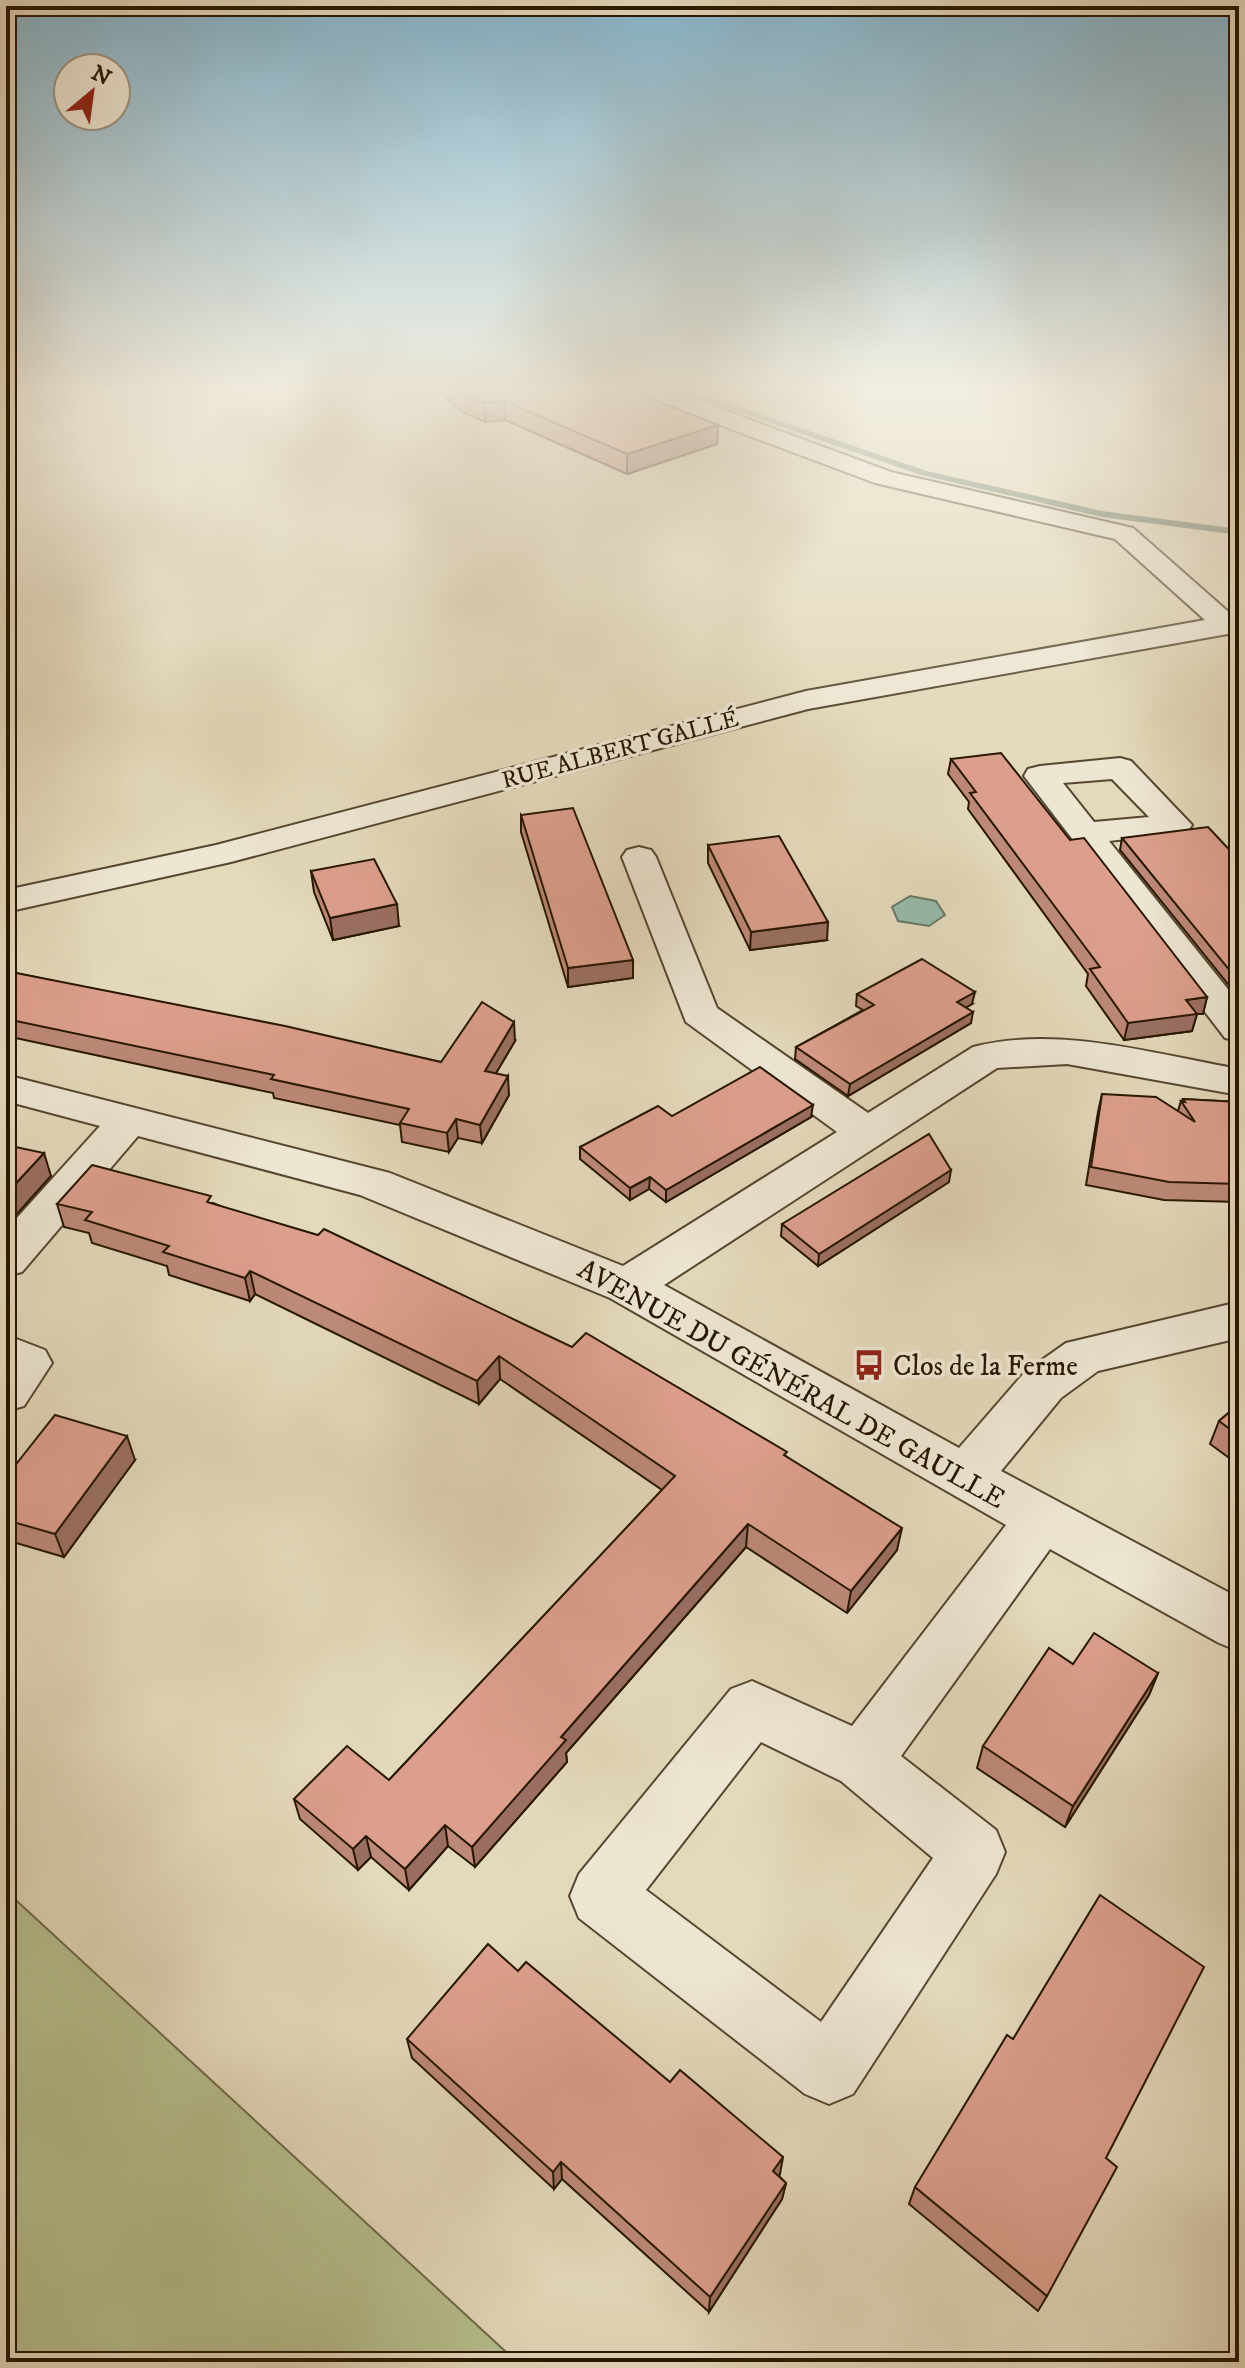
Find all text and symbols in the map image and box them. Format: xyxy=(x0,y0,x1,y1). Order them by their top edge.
north arrow xyxy=(52,52,132,132)
text: N xyxy=(87,60,115,92)
street label: RUE ALBERT GALLÉ xyxy=(499,704,742,796)
street label: AVENUE DU GÉNÉRAL DE GAULLE xyxy=(571,1252,1011,1517)
bus stop icon: Clos de la Ferme xyxy=(852,1348,886,1382)
place label: Clos de la Ferme xyxy=(893,1349,1078,1384)

